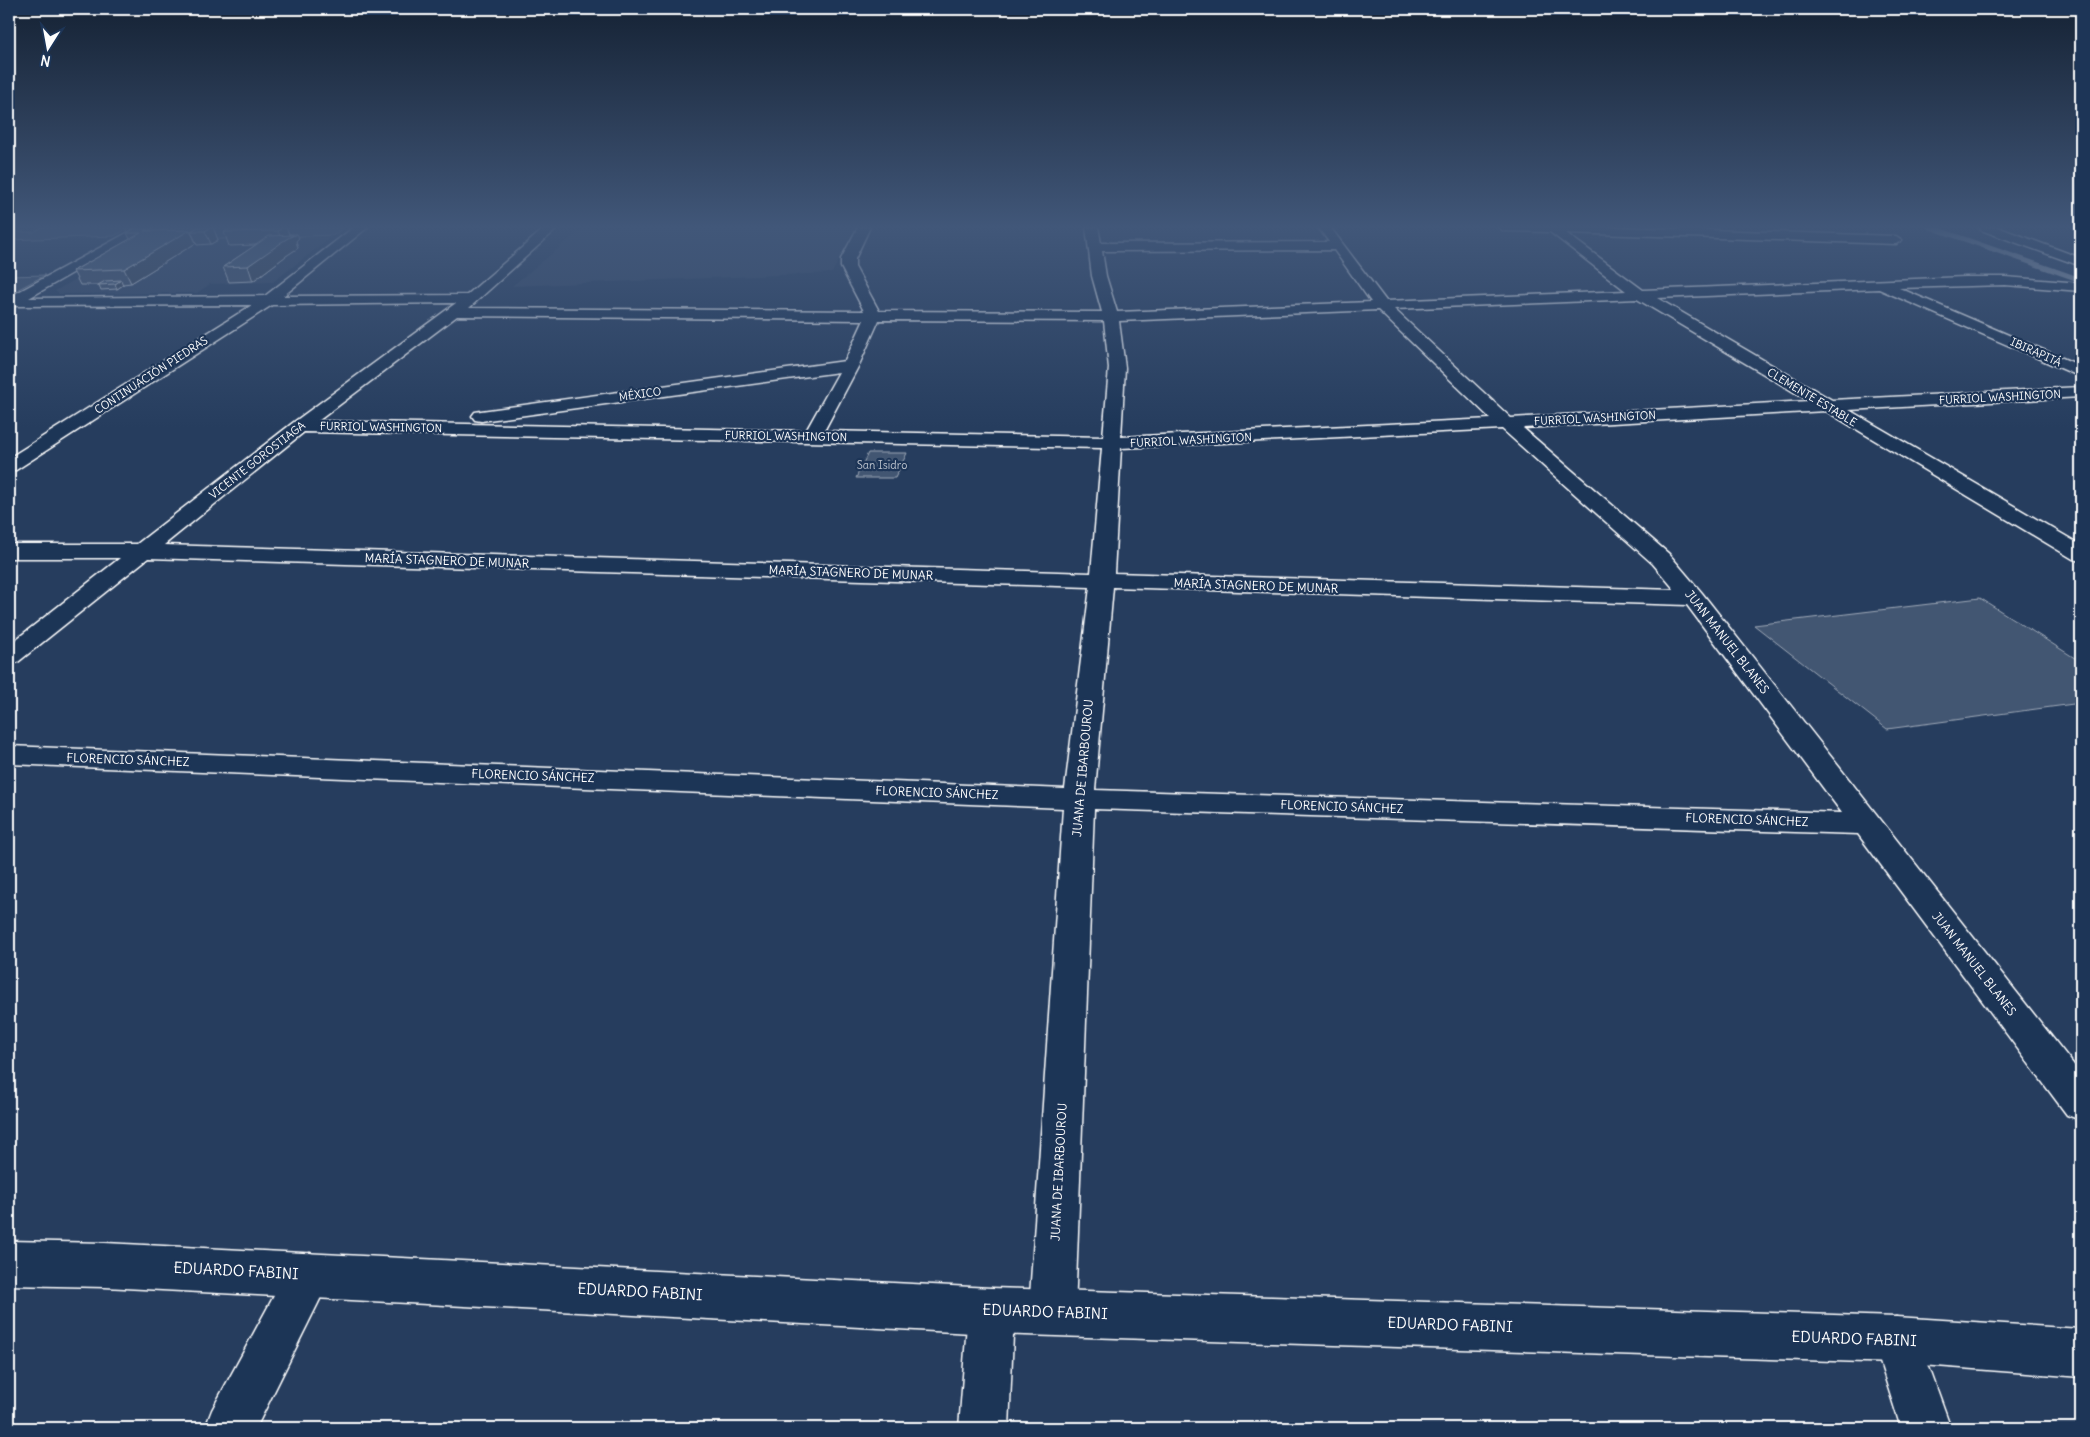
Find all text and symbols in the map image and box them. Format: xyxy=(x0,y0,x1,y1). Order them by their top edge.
north arrow xyxy=(22,22,72,72)
text: N xyxy=(39,51,52,71)
street label: CONTINUACIÓN PIEDRAS xyxy=(91,332,210,417)
street label: IBIRAPITÁ xyxy=(2008,334,2064,369)
street label: CLEMENTE ESTABLE xyxy=(1765,365,1859,429)
street label: MÉXICO xyxy=(618,383,662,404)
street label: FURRIOL WASHINGTON xyxy=(1939,387,2061,407)
street label: FURRIOL WASHINGTON xyxy=(1534,408,1656,428)
street label: VICENTE GOROSTIAGA xyxy=(206,418,308,502)
street label: FURRIOL WASHINGTON xyxy=(320,419,442,435)
street label: FURRIOL WASHINGTON xyxy=(725,428,847,444)
street label: FURRIOL WASHINGTON xyxy=(1130,430,1252,450)
park label: San Isidro xyxy=(857,458,907,472)
street label: MARÍA STAGNERO DE MUNAR xyxy=(364,550,530,571)
street label: MARÍA STAGNERO DE MUNAR xyxy=(768,562,934,583)
street label: MARÍA STAGNERO DE MUNAR xyxy=(1173,575,1339,596)
street label: JUAN MANUEL BLANES xyxy=(1682,587,1773,697)
street label: JUANA DE IBARBOUROU xyxy=(1069,698,1096,837)
street label: FLORENCIO SÁNCHEZ xyxy=(66,750,190,769)
street label: FLORENCIO SÁNCHEZ xyxy=(471,766,595,785)
street label: FLORENCIO SÁNCHEZ xyxy=(875,783,999,802)
street label: FLORENCIO SÁNCHEZ xyxy=(1280,797,1404,816)
street label: FLORENCIO SÁNCHEZ xyxy=(1685,810,1809,829)
street label: JUAN MANUEL BLANES xyxy=(1929,909,2020,1019)
street label: JUANA DE IBARBOUROU xyxy=(1047,1103,1070,1241)
street label: EDUARDO FABINI xyxy=(173,1258,299,1283)
street label: EDUARDO FABINI xyxy=(577,1279,703,1304)
street label: EDUARDO FABINI xyxy=(982,1300,1108,1323)
street label: EDUARDO FABINI xyxy=(1387,1313,1513,1336)
street label: EDUARDO FABINI xyxy=(1791,1327,1917,1350)

